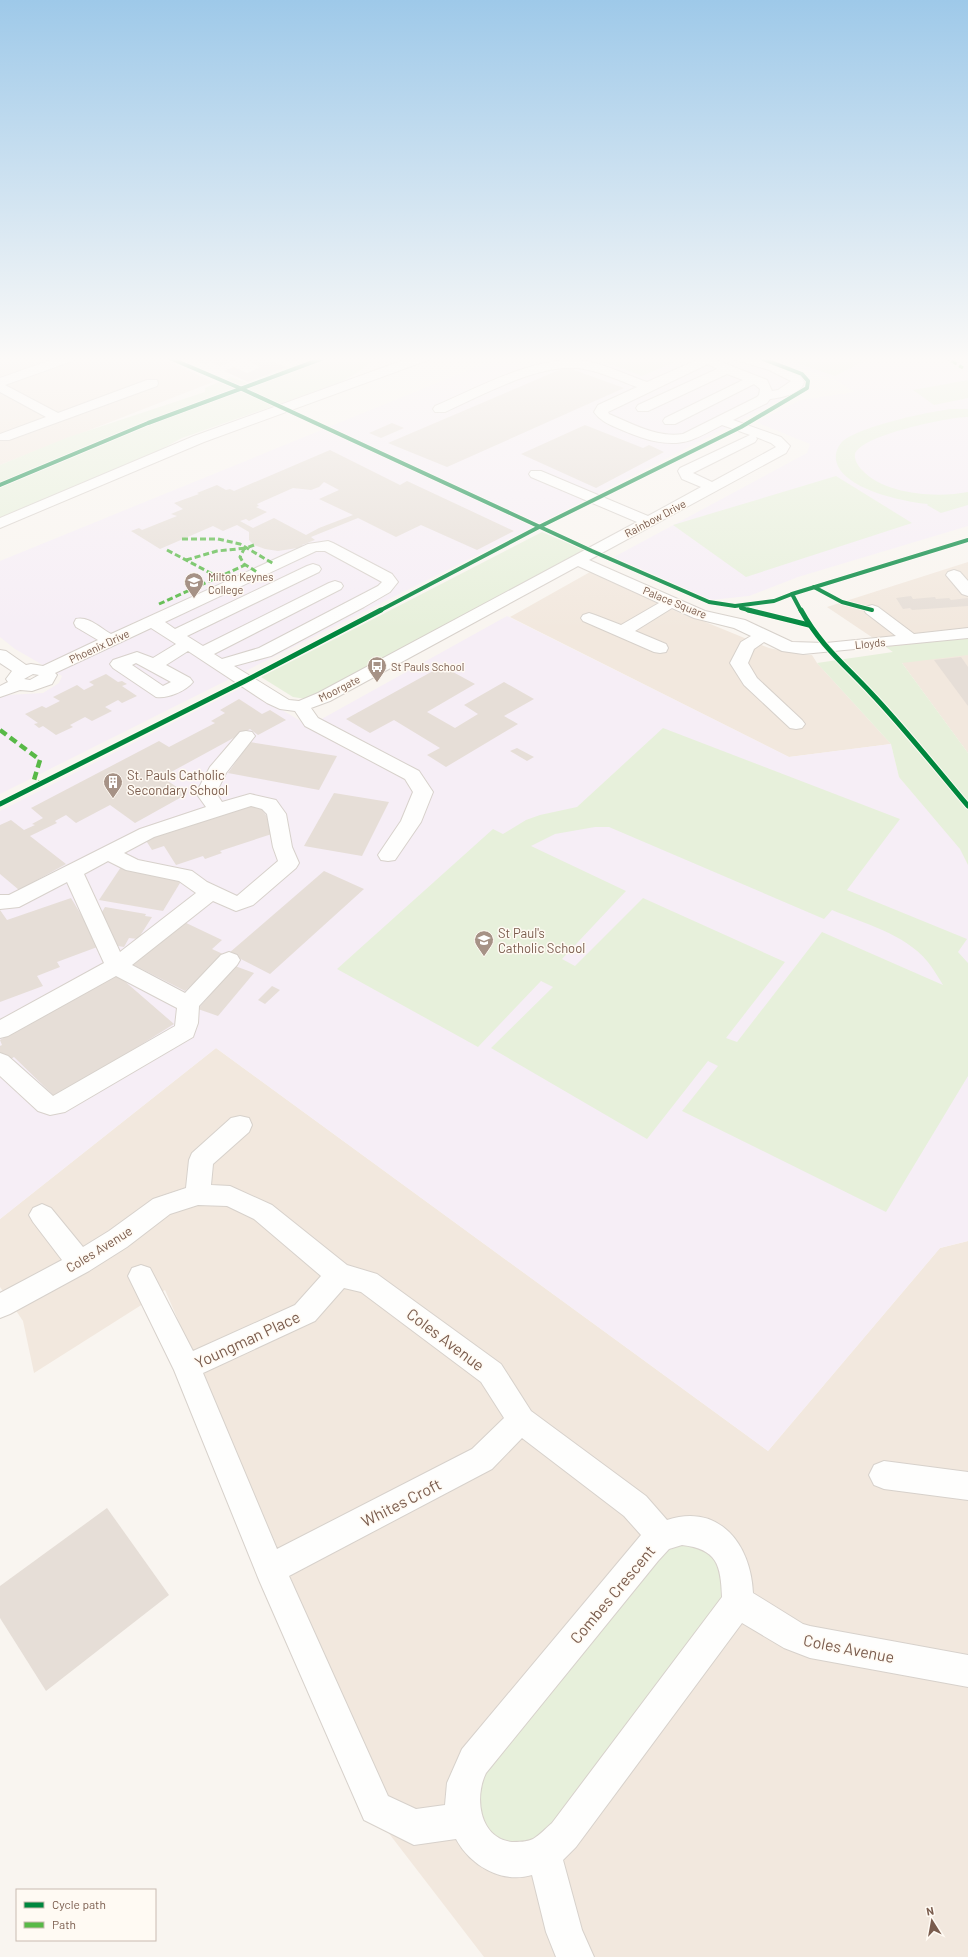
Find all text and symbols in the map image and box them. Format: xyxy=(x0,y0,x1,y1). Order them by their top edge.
street label: Rainbow Drive xyxy=(622,496,688,540)
place label: Milton Keynes College xyxy=(208,570,273,596)
school or university icon: Milton Keynes College xyxy=(183,571,205,599)
street label: Palace Square xyxy=(641,583,709,621)
street label: Phoenix Drive xyxy=(67,626,131,666)
street label: Lloyds xyxy=(854,635,886,651)
bus stop icon: St Pauls School xyxy=(366,655,388,683)
place label: St Pauls School xyxy=(391,660,464,673)
street label: Moorgate xyxy=(316,672,362,704)
place label: St. Pauls Catholic Secondary School xyxy=(127,767,228,798)
building icon: St. Pauls Catholic Secondary School xyxy=(102,771,124,799)
place label: St Paul's Catholic School xyxy=(498,925,585,956)
school or university icon: St Paul's Catholic School xyxy=(473,929,495,957)
street label: Coles Avenue xyxy=(63,1222,135,1276)
street label: Coles Avenue xyxy=(403,1304,489,1374)
street label: Youngman Place xyxy=(191,1306,303,1372)
street label: Whites Croft xyxy=(358,1474,444,1530)
street label: Combes Crescent xyxy=(565,1541,659,1647)
street label: Coles Avenue xyxy=(802,1630,896,1666)
legend xyxy=(16,1889,156,1941)
text: Cycle path xyxy=(52,1897,106,1911)
north arrow xyxy=(912,1901,952,1941)
text: N xyxy=(925,1904,935,1918)
text: Path xyxy=(52,1917,76,1931)

